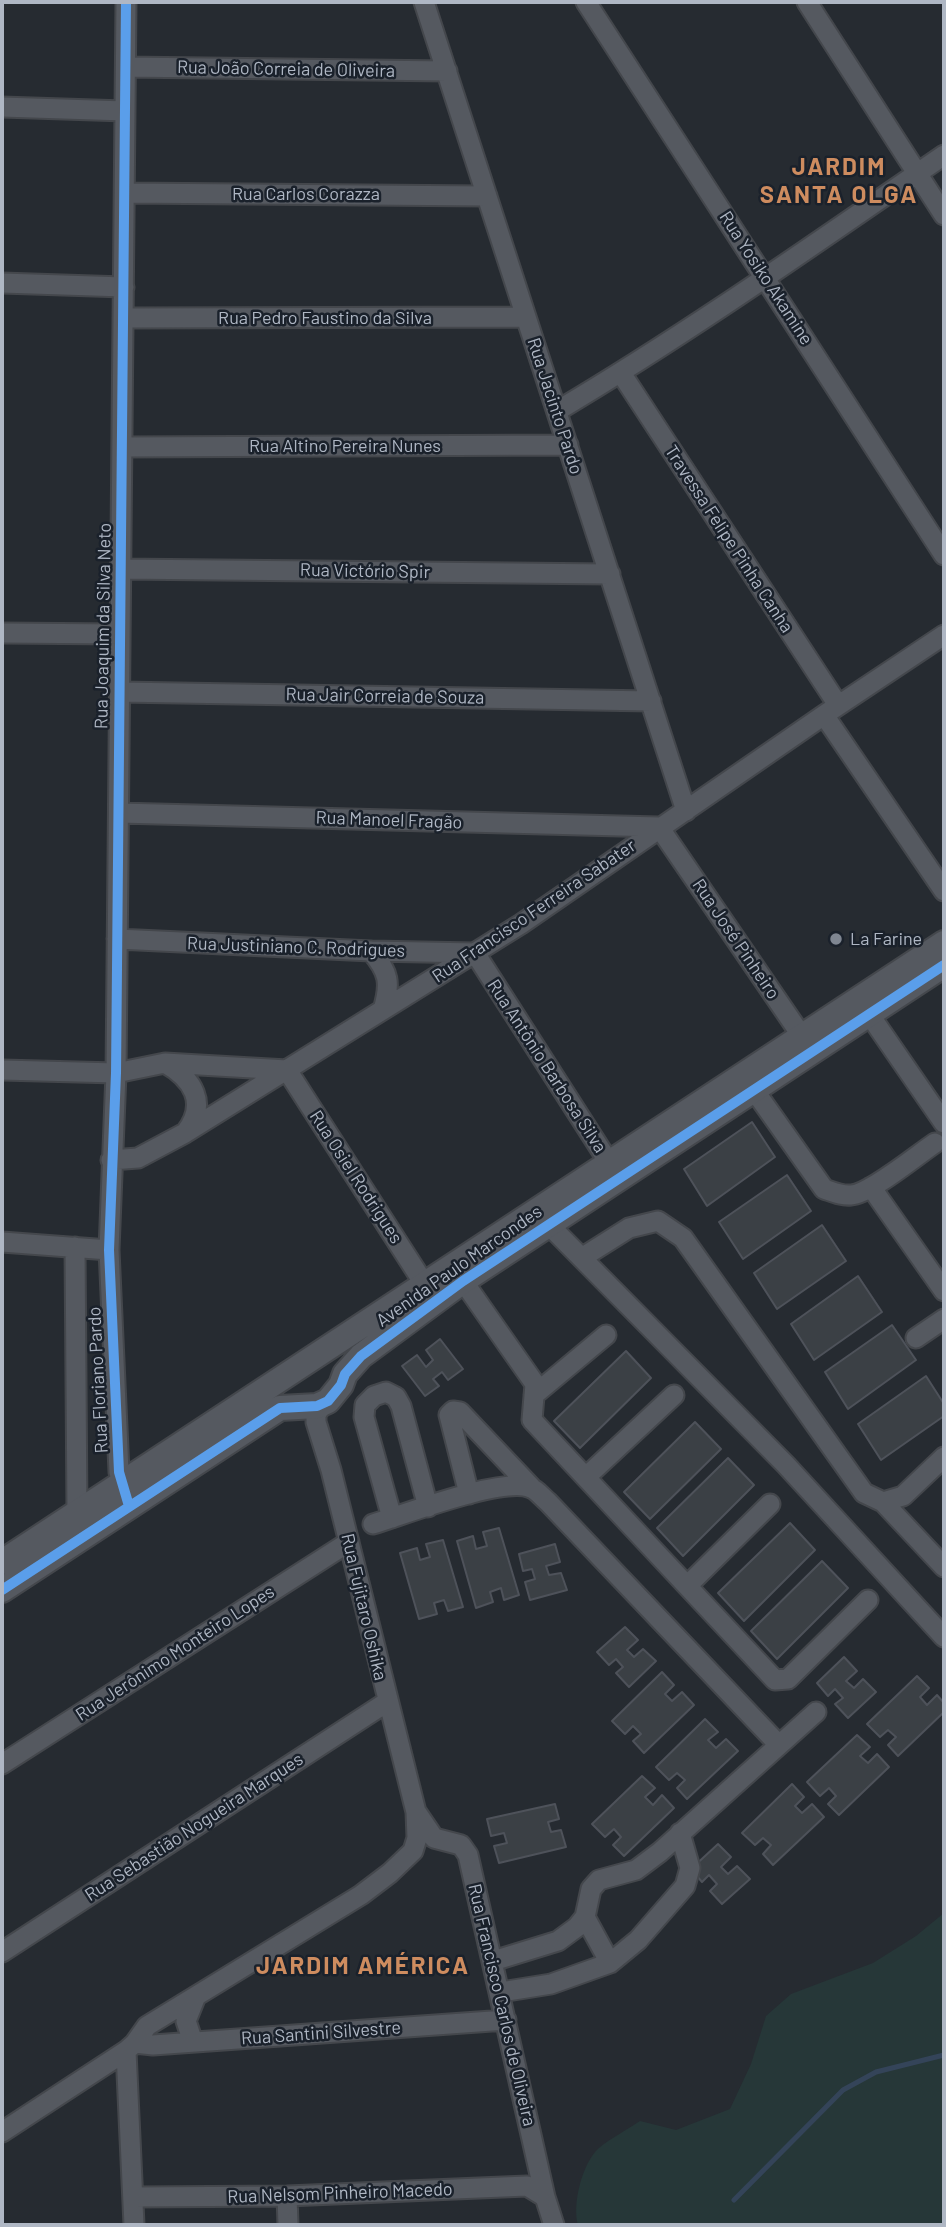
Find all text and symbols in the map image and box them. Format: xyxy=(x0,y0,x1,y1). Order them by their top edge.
street label: Rua João Correia de Oliveira xyxy=(177,56,395,82)
district label: JARDIM SANTA OLGA xyxy=(761,153,917,209)
street label: Rua Carlos Corazza xyxy=(232,183,380,205)
street label: Rua Yosiko Akamine xyxy=(715,207,817,349)
street label: Rua Pedro Faustino da Silva xyxy=(218,307,432,329)
street label: Rua Jacinto Pardo xyxy=(523,335,587,477)
street label: Rua Altino Pereira Nunes xyxy=(249,435,441,457)
street label: Travessa Felipe Pinha Canha xyxy=(660,441,798,637)
street label: Rua Joaquim da Silva Neto xyxy=(90,523,116,729)
street label: Rua Victório Spir xyxy=(300,559,430,583)
street label: Rua Jair Correia de Souza xyxy=(285,683,485,709)
street label: Rua Manoel Fragão xyxy=(315,807,463,833)
street label: Rua Francisco Ferreira Sabater xyxy=(428,835,640,987)
street label: Rua José Pinheiro xyxy=(688,875,784,1003)
place label: La Farine xyxy=(850,928,922,950)
marker: La Farine xyxy=(828,931,844,947)
street label: Rua Justiniano C. Rodrigues xyxy=(187,932,405,962)
street label: Rua Antônio Barbosa Silva xyxy=(483,975,611,1157)
street label: Rua Osiel Rodrigues xyxy=(305,1106,407,1248)
street label: Avenida Paulo Marcondes xyxy=(372,1201,546,1331)
street label: Rua Floriano Pardo xyxy=(83,1306,113,1454)
street label: Rua Fujitaro Oshika xyxy=(337,1532,391,1682)
street label: Rua Jerônimo Monteiro Lopes xyxy=(72,1581,278,1725)
street label: Rua Sebastião Nogueira Marques xyxy=(81,1748,307,1906)
street label: Rua Francisco Carlos de Oliveira xyxy=(464,1882,540,2128)
district label: JARDIM AMÉRICA xyxy=(258,1952,468,1980)
street label: Rua Santini Silvestre xyxy=(240,2017,402,2049)
street label: Rua Nelsom Pinheiro Macedo xyxy=(227,2178,453,2208)

